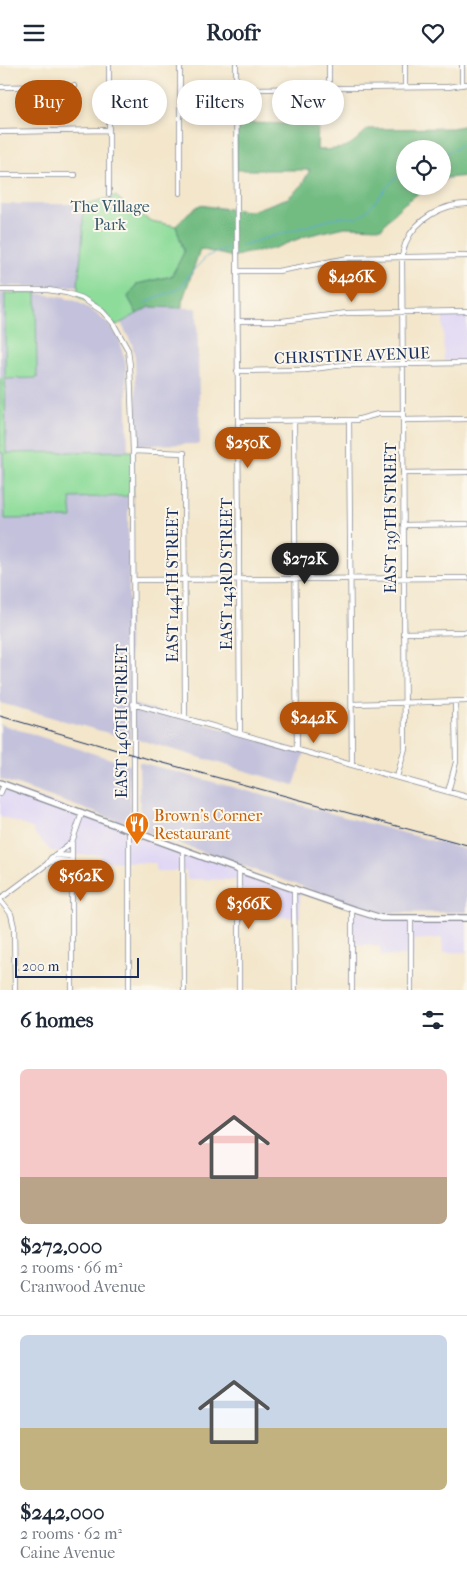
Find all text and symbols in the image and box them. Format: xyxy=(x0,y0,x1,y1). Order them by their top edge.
icon: menu xyxy=(20,19,48,47)
icon: heart xyxy=(419,19,447,47)
text: Roofr xyxy=(206,20,261,46)
chip: Buy xyxy=(15,80,82,125)
chip: Rent xyxy=(92,80,167,125)
chip: Filters xyxy=(177,80,262,125)
chip: New xyxy=(272,80,344,125)
map controls xyxy=(396,140,451,195)
button: locate xyxy=(396,140,451,195)
park label: The Village Park xyxy=(70,197,150,234)
pin: $426K xyxy=(317,261,387,303)
text: $426K xyxy=(329,267,375,286)
street label: CHRISTINE AVENUE xyxy=(274,343,430,368)
pin: $250K xyxy=(213,427,283,469)
text: $250K xyxy=(226,433,270,452)
street label: EAST 139TH STREET xyxy=(381,442,400,594)
street label: EAST 143RD STREET xyxy=(217,498,236,650)
street label: EAST 144TH STREET xyxy=(163,507,182,663)
pin: $272K xyxy=(270,543,340,585)
text: $272K xyxy=(283,549,327,568)
street label: EAST 146TH STREET xyxy=(112,644,131,798)
pin: $242K xyxy=(279,701,349,744)
text: $242K xyxy=(291,708,337,727)
place label: Brown's Corner Restaurant xyxy=(154,806,262,843)
restaurant icon: Brown's Corner Restaurant xyxy=(124,811,150,845)
pin: $562K xyxy=(46,859,116,902)
text: $562K xyxy=(59,866,103,885)
pin: $366K xyxy=(214,887,284,930)
text: $366K xyxy=(227,894,271,913)
scale bar xyxy=(15,955,139,978)
text: 200 m xyxy=(22,958,59,975)
icon: filters xyxy=(419,1006,447,1034)
text: 6 homes xyxy=(20,1008,94,1032)
icon: home xyxy=(189,1102,279,1192)
text: $272,000 xyxy=(20,1234,102,1258)
text: 2 rooms · 66 m² xyxy=(20,1258,122,1277)
text: Cranwood Avenue xyxy=(20,1277,145,1296)
icon: home xyxy=(189,1367,279,1457)
text: $242,000 xyxy=(20,1500,105,1524)
text: 2 rooms · 62 m² xyxy=(20,1524,122,1543)
text: Caine Avenue xyxy=(20,1543,115,1562)

